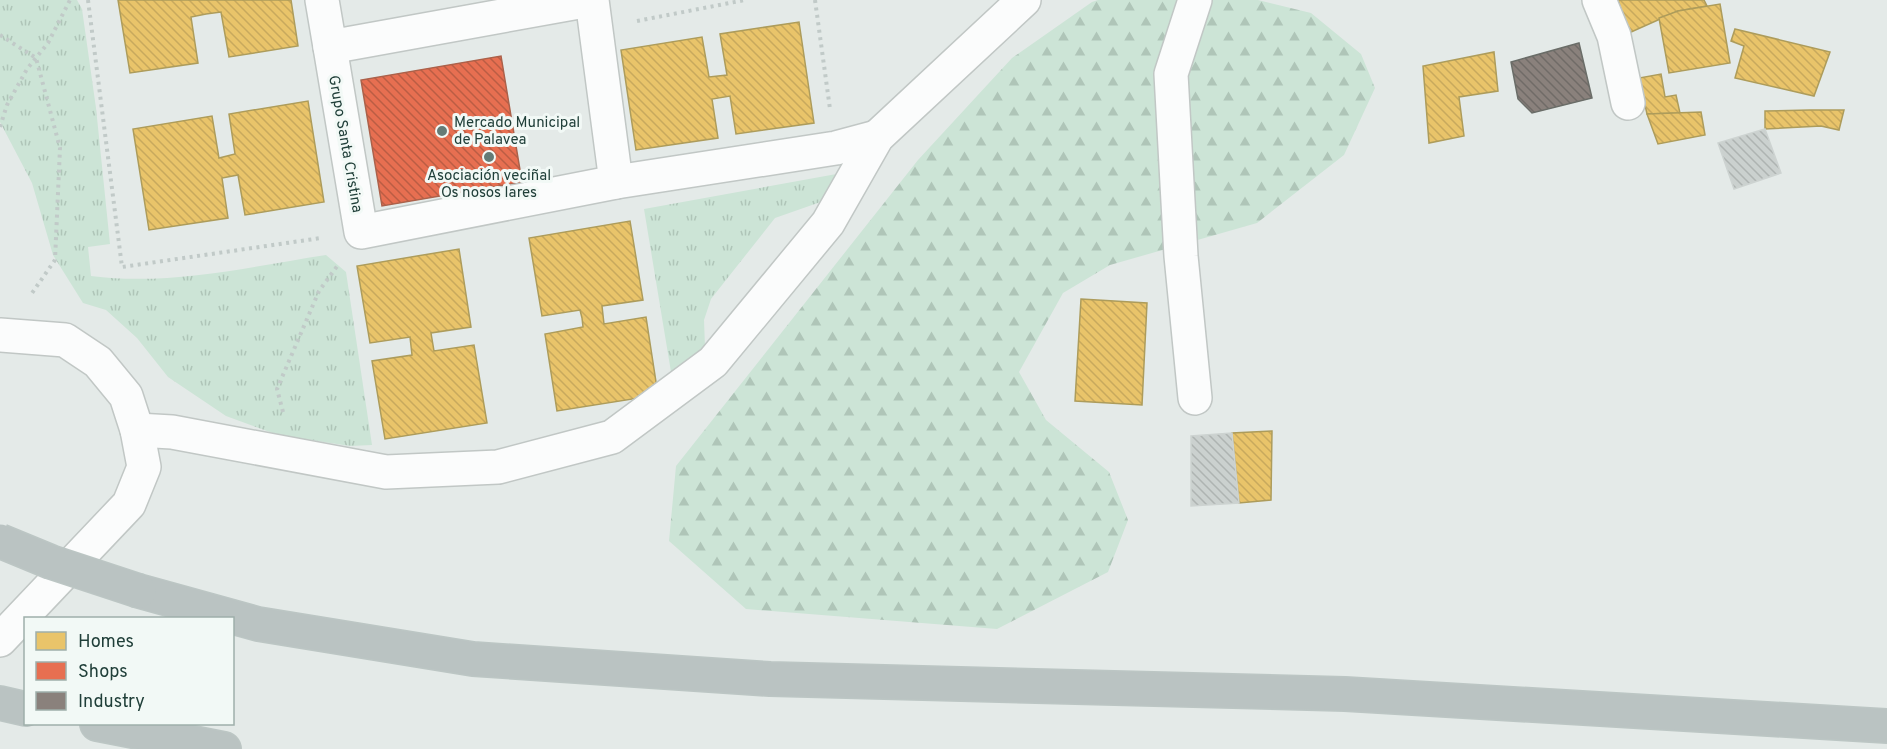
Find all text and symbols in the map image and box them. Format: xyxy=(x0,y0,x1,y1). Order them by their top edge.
street label: Grupo Santa Cristina xyxy=(323,74,366,214)
place label: Mercado Municipal de Palavea xyxy=(454,114,580,150)
marker: Mercado Municipal de Palavea xyxy=(435,124,449,138)
marker: Asociación veciñal Os nosos lares xyxy=(482,150,496,164)
place label: Asociación veciñal Os nosos lares xyxy=(427,167,551,203)
legend xyxy=(24,617,234,725)
text: Homes xyxy=(78,631,134,654)
text: Shops xyxy=(78,661,128,684)
text: Industry xyxy=(78,691,145,714)

